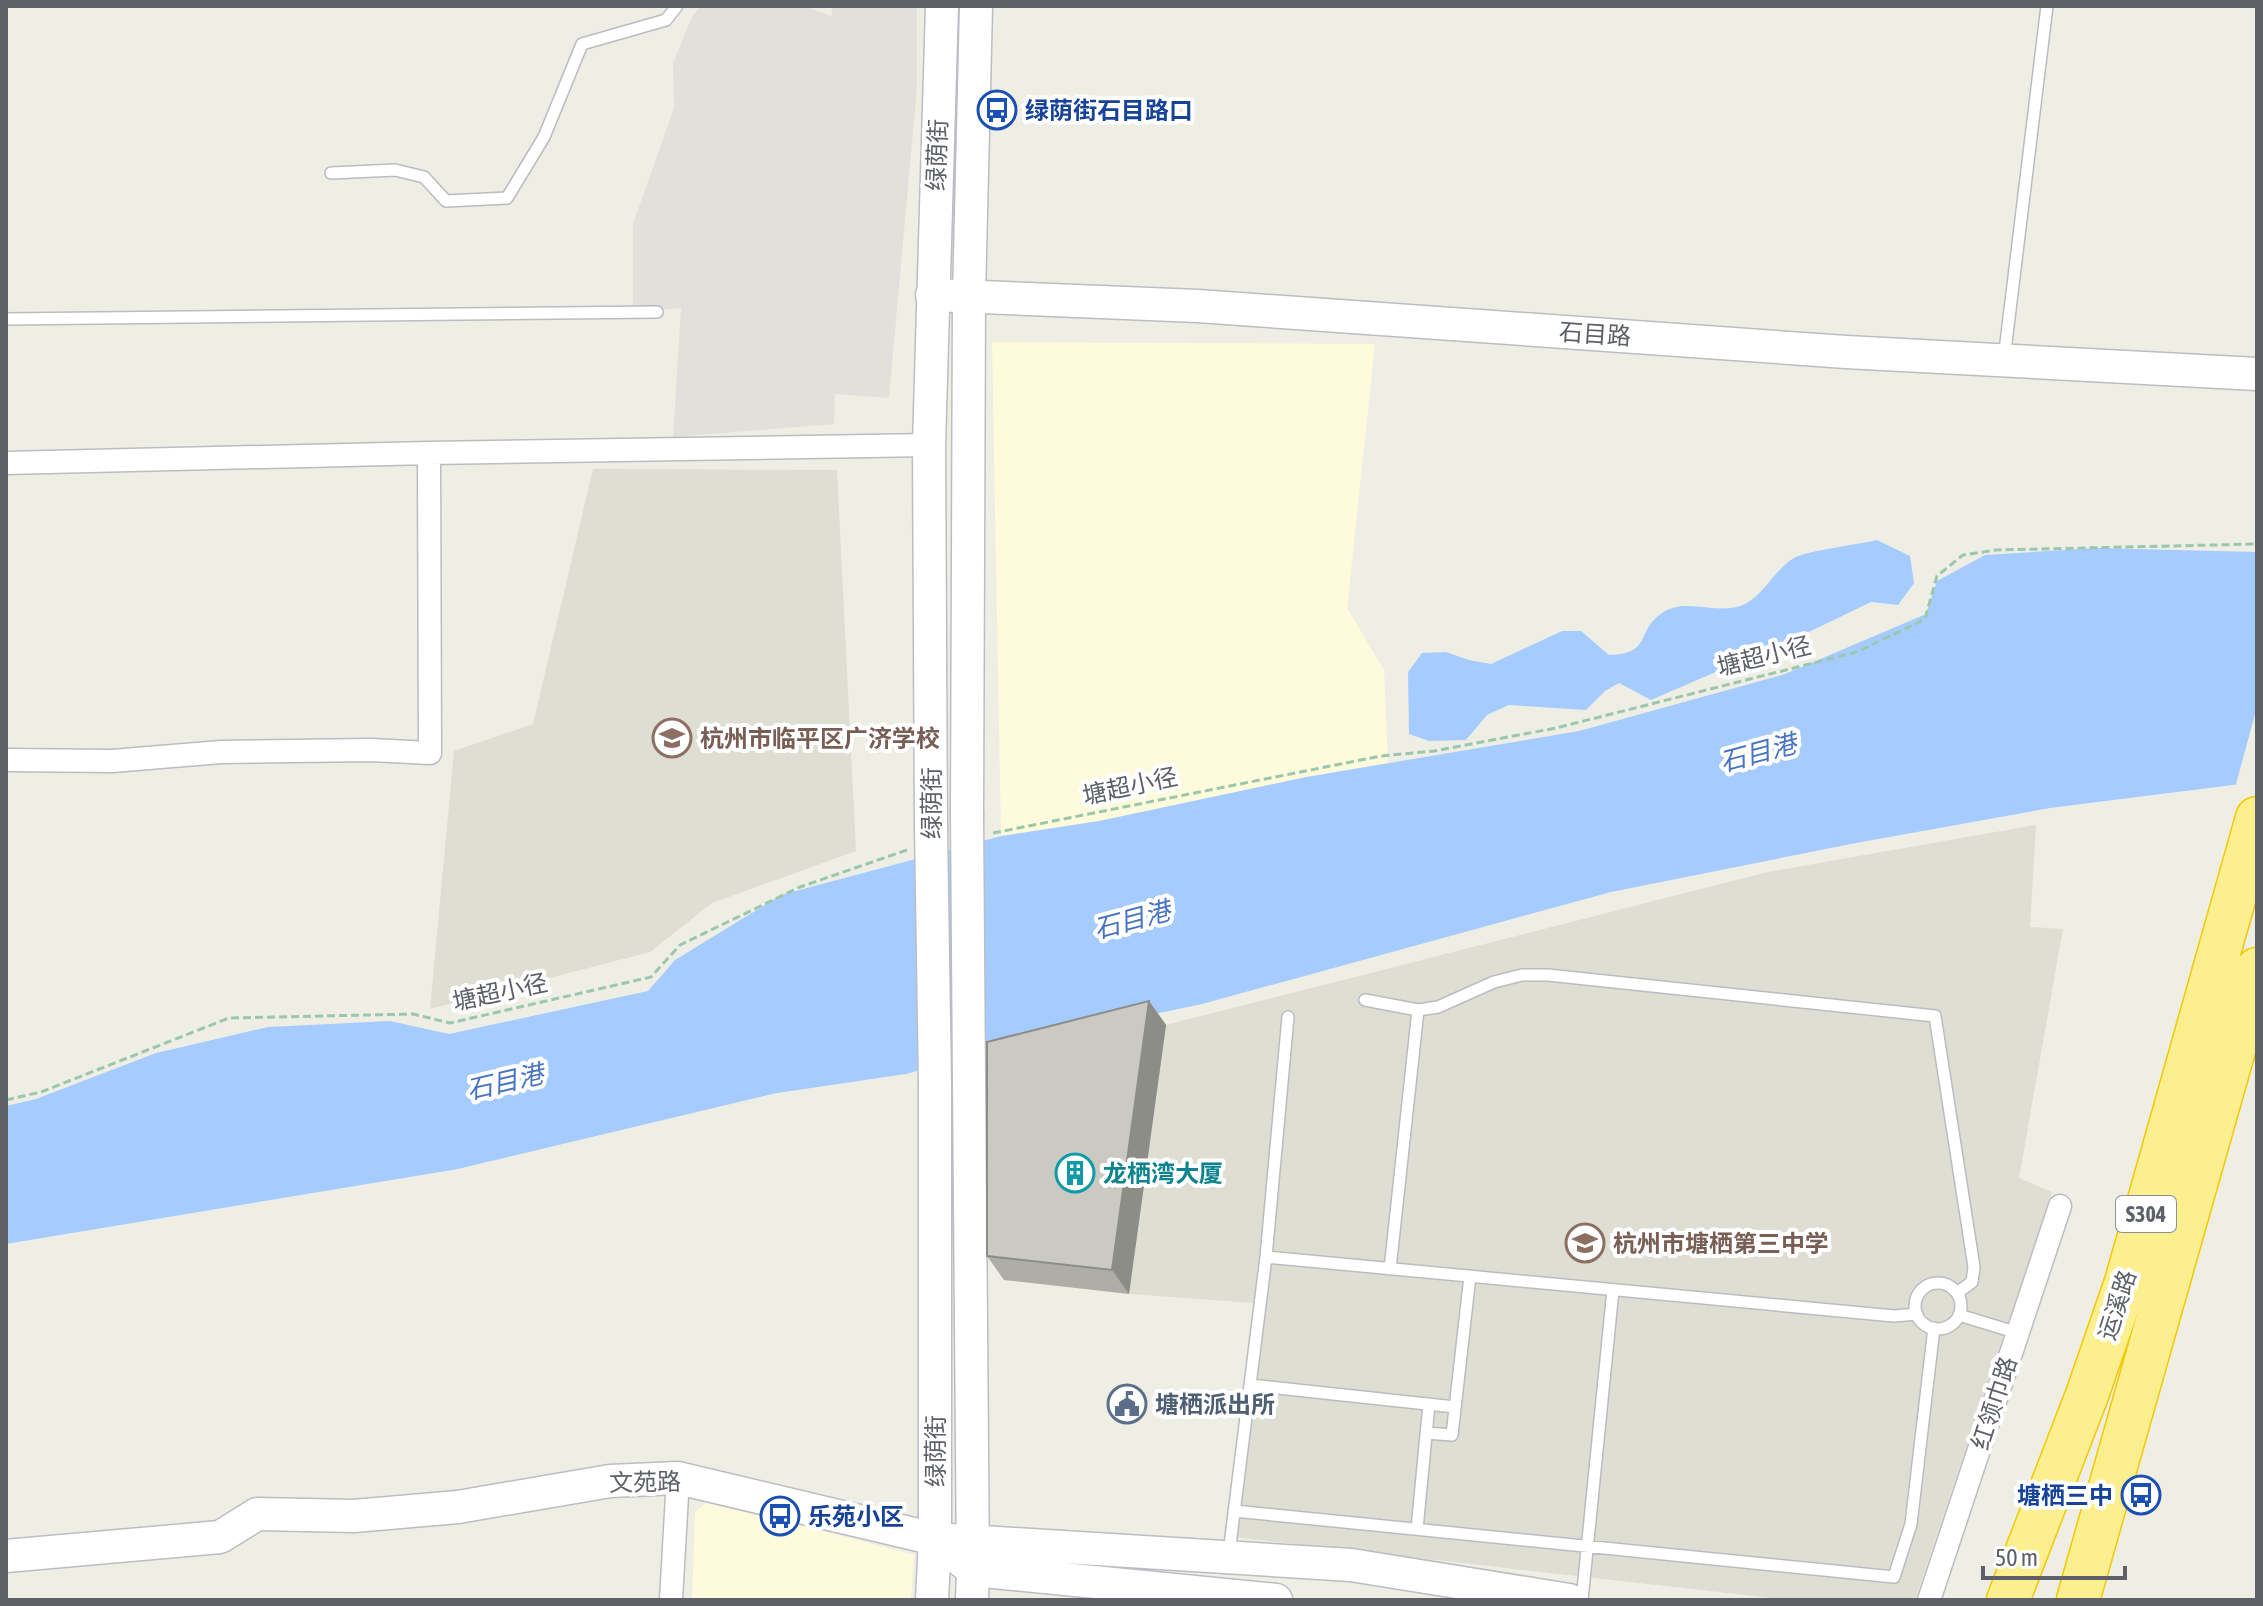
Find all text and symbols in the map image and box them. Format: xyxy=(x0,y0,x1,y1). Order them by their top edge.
bus stop icon: 绿荫街石目路口 xyxy=(976,89,1018,131)
place label: 绿荫街石目路口 xyxy=(1025,97,1193,124)
street label: 绿荫街 xyxy=(922,119,952,191)
street label: 石目路 xyxy=(1558,318,1632,350)
street label: 塘超小径 xyxy=(1714,631,1814,681)
school or university icon: 杭州市临平区广济学校 xyxy=(651,717,693,759)
place label: 杭州市临平区广济学校 xyxy=(700,725,940,752)
water label: 石目港 xyxy=(1716,727,1803,778)
street label: 塘超小径 xyxy=(1080,763,1180,809)
street label: 绿荫街 xyxy=(918,767,945,839)
water label: 石目港 xyxy=(1090,894,1177,945)
street label: 塘超小径 xyxy=(450,969,550,1015)
water label: 石目港 xyxy=(464,1058,550,1105)
building icon: 龙栖湾大厦 xyxy=(1054,1152,1096,1194)
place label: 龙栖湾大厦 xyxy=(1103,1160,1223,1187)
road number: S304 xyxy=(2116,1196,2176,1232)
school or university icon: 杭州市塘栖第三中学 xyxy=(1564,1222,1606,1264)
place label: 杭州市塘栖第三中学 xyxy=(1613,1230,1829,1257)
street label: 运溪路 xyxy=(2093,1267,2141,1343)
street label: 红领巾路 xyxy=(1966,1353,2022,1453)
public building icon: 塘栖派出所 xyxy=(1106,1383,1148,1425)
place label: 塘栖派出所 xyxy=(1155,1391,1275,1418)
street label: 绿荫街 xyxy=(922,1415,949,1487)
street label: 文苑路 xyxy=(609,1468,681,1496)
bus stop icon: 塘栖三中 xyxy=(2120,1474,2162,1516)
place label: 塘栖三中 xyxy=(2017,1482,2113,1509)
bus stop icon: 乐苑小区 xyxy=(759,1495,801,1537)
place label: 乐苑小区 xyxy=(808,1503,904,1530)
scale bar xyxy=(1983,1530,2125,1580)
text: 50 m xyxy=(1995,1544,2038,1571)

